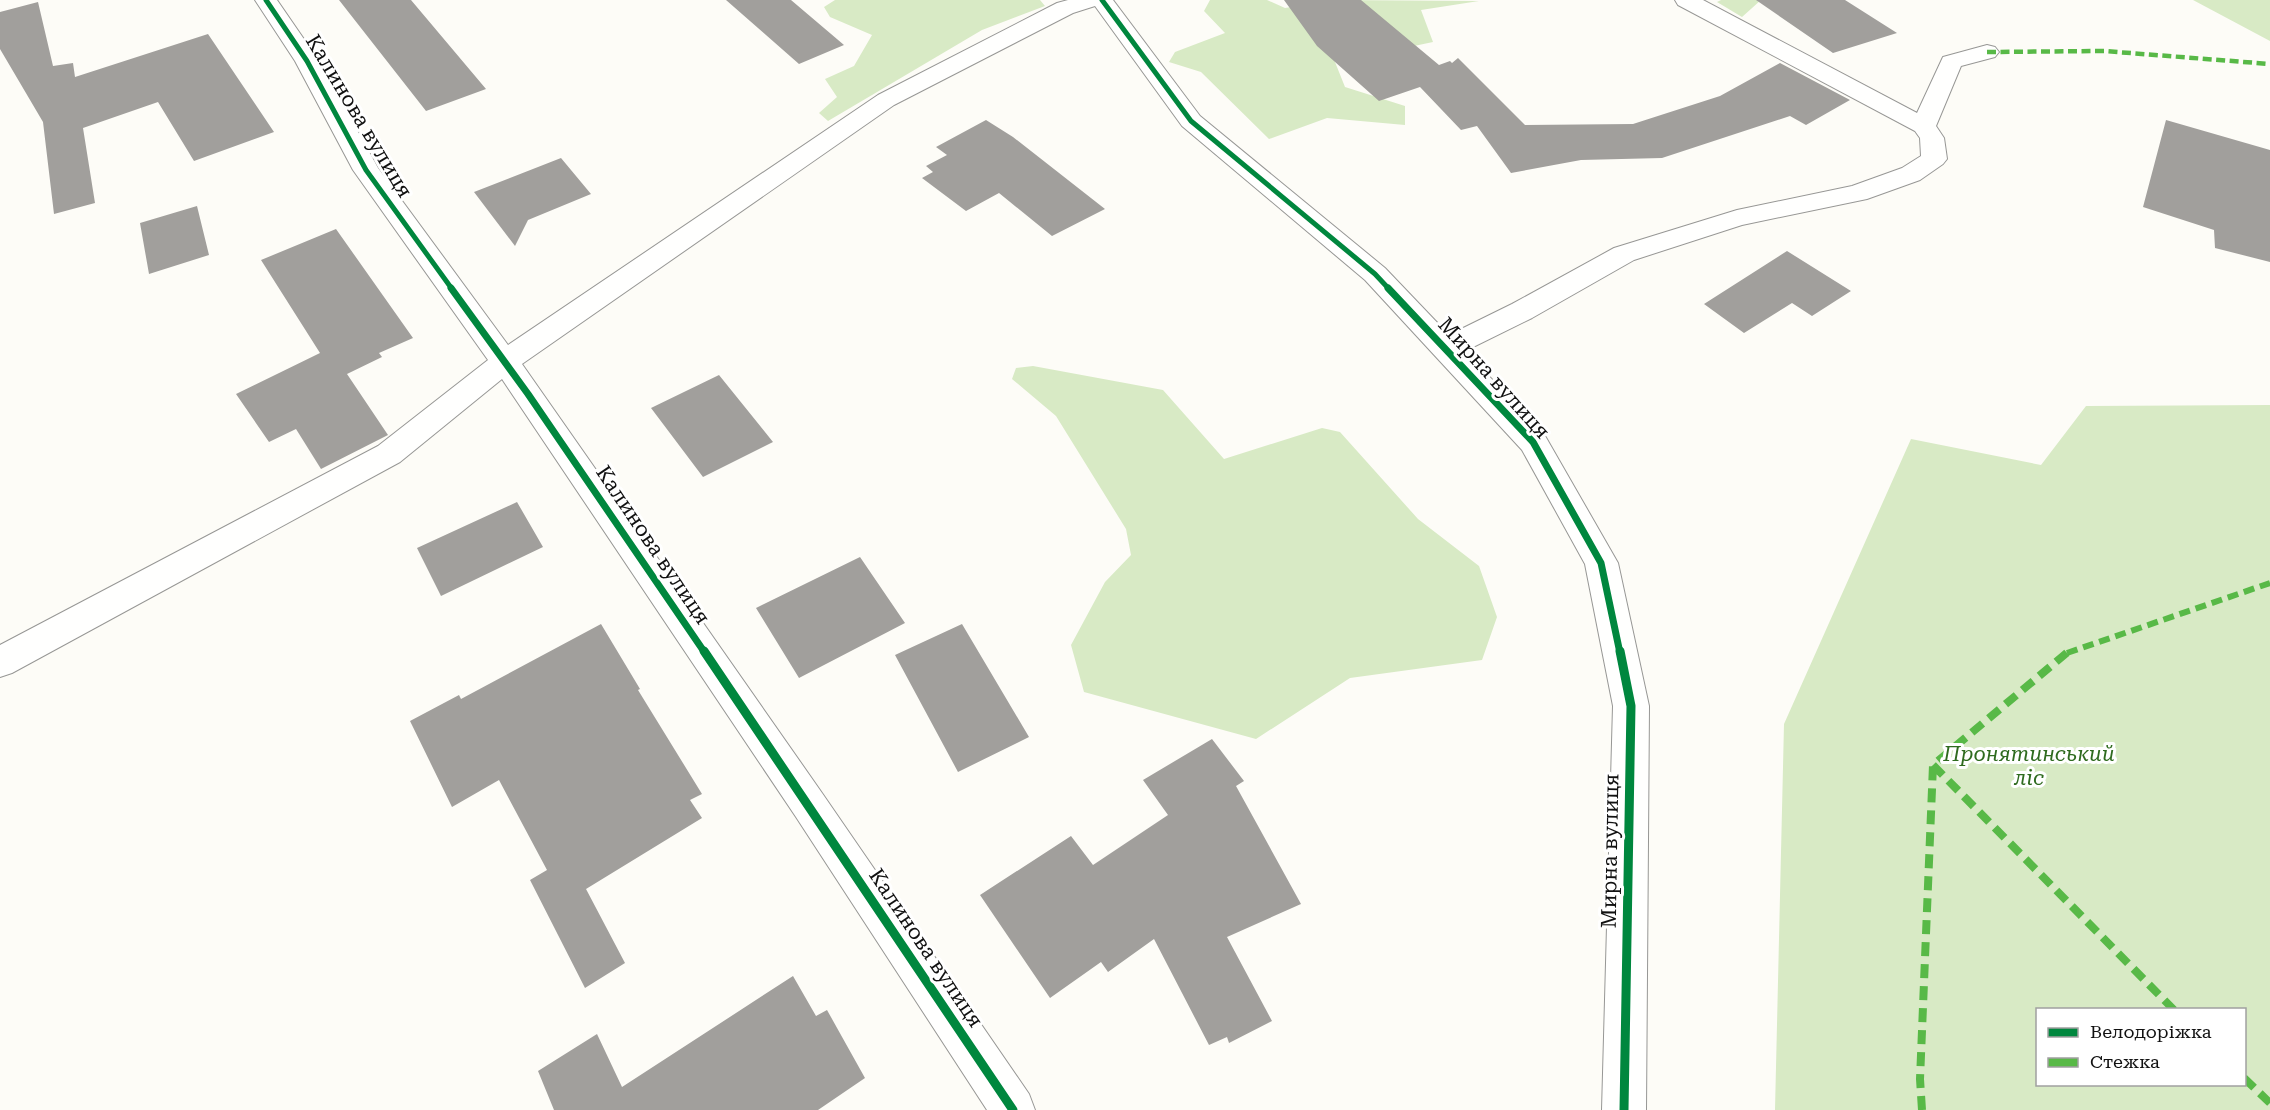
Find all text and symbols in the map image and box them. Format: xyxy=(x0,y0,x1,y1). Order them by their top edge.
street label: Калинова вулиця xyxy=(301,30,417,202)
street label: Мирна вулиця xyxy=(1433,312,1555,444)
street label: Калинова вулиця xyxy=(591,461,715,629)
park label: Пронятинський ліс xyxy=(1942,742,2115,790)
street label: Мирна вулиця xyxy=(1597,773,1623,929)
street label: Калинова вулиця xyxy=(864,864,988,1032)
legend xyxy=(2036,1008,2246,1086)
text: Велодоріжка xyxy=(2090,1021,2212,1042)
text: Стежка xyxy=(2090,1051,2160,1072)

